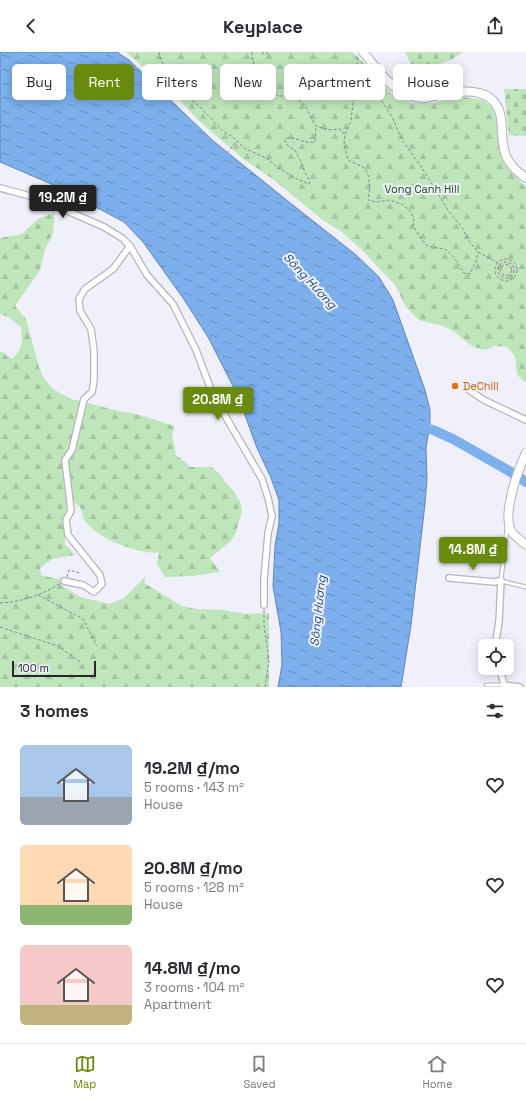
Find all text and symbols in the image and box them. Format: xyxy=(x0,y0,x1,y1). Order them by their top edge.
icon: back xyxy=(20,15,42,37)
text: Keyplace xyxy=(223,15,303,38)
icon: share xyxy=(484,15,506,37)
chip: Buy xyxy=(12,64,66,100)
chip: Rent xyxy=(74,64,134,100)
chip: Filters xyxy=(142,64,212,100)
chip: New xyxy=(220,64,276,100)
chip: Apartment xyxy=(284,64,385,100)
chip: House xyxy=(393,64,463,100)
park label: Vong Canh Hill xyxy=(385,182,459,196)
pin: 19.2M ₫ xyxy=(26,185,100,219)
text: 19.2M ₫ xyxy=(38,189,88,206)
water label: Sông Hương xyxy=(280,250,341,313)
place label: DeChill xyxy=(463,379,499,393)
marker: DeChill xyxy=(450,381,460,391)
pin: 20.8M ₫ xyxy=(181,387,255,421)
text: 20.8M ₫ xyxy=(192,391,244,408)
pin: 14.8M ₫ xyxy=(436,537,510,571)
text: 14.8M ₫ xyxy=(448,541,498,558)
water label: Sông Hương xyxy=(306,574,330,647)
map controls xyxy=(478,639,514,675)
button: locate xyxy=(478,639,514,675)
scale bar xyxy=(12,659,96,678)
text: 100 m xyxy=(18,661,49,675)
text: 3 homes xyxy=(20,700,89,722)
icon: filters xyxy=(484,700,506,722)
text: 19.2M ₫/mo xyxy=(144,757,240,779)
icon: home xyxy=(52,761,100,809)
icon: heart xyxy=(484,774,506,796)
text: 5 rooms · 143 m² xyxy=(144,779,244,796)
text: House xyxy=(144,796,183,813)
text: 20.8M ₫/mo xyxy=(144,857,243,879)
icon: home xyxy=(52,861,100,909)
icon: heart xyxy=(484,874,506,896)
text: 5 rooms · 128 m² xyxy=(144,879,244,896)
text: House xyxy=(144,896,183,913)
text: 14.8M ₫/mo xyxy=(144,957,241,979)
icon: home xyxy=(52,961,100,1009)
icon: heart xyxy=(484,974,506,996)
text: 3 rooms · 104 m² xyxy=(144,979,244,996)
text: Apartment xyxy=(144,996,212,1013)
tab: Map xyxy=(73,1053,96,1091)
tab: Saved xyxy=(243,1053,275,1091)
tab: Home xyxy=(422,1053,452,1091)

